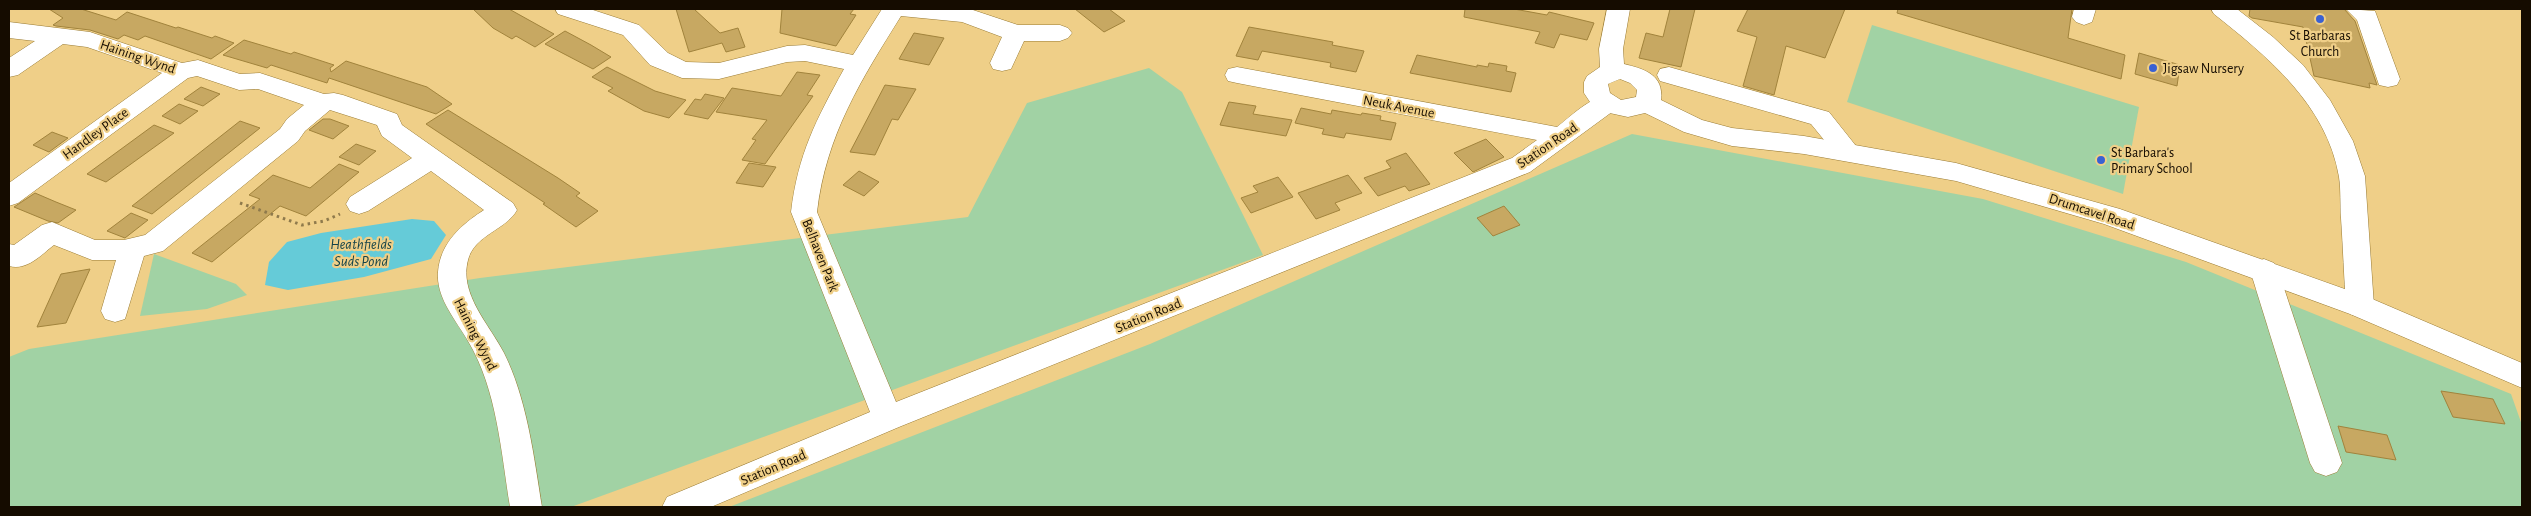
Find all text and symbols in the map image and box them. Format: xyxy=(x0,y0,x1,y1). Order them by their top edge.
marker: St Barbaras Church xyxy=(2314,13,2326,25)
place label: St Barbaras Church xyxy=(2289,29,2351,59)
street label: Haining Wynd xyxy=(98,38,177,76)
marker: Jigsaw Nursery xyxy=(2147,62,2159,74)
place label: Jigsaw Nursery xyxy=(2163,62,2244,76)
street label: Neuk Avenue xyxy=(1362,93,1436,121)
street label: Handley Place xyxy=(60,105,131,162)
street label: Station Road xyxy=(1515,121,1580,171)
place label: St Barbara's Primary School xyxy=(2111,146,2193,176)
marker: St Barbara's Primary School xyxy=(2095,154,2107,166)
street label: Drumcavel Road xyxy=(2047,192,2136,232)
street label: Belhaven Park xyxy=(799,217,841,294)
water label: Heathfields Suds Pond xyxy=(330,237,392,269)
street label: Haining Wynd xyxy=(451,296,499,373)
street label: Station Road xyxy=(1114,296,1183,335)
street label: Station Road xyxy=(739,448,808,488)

